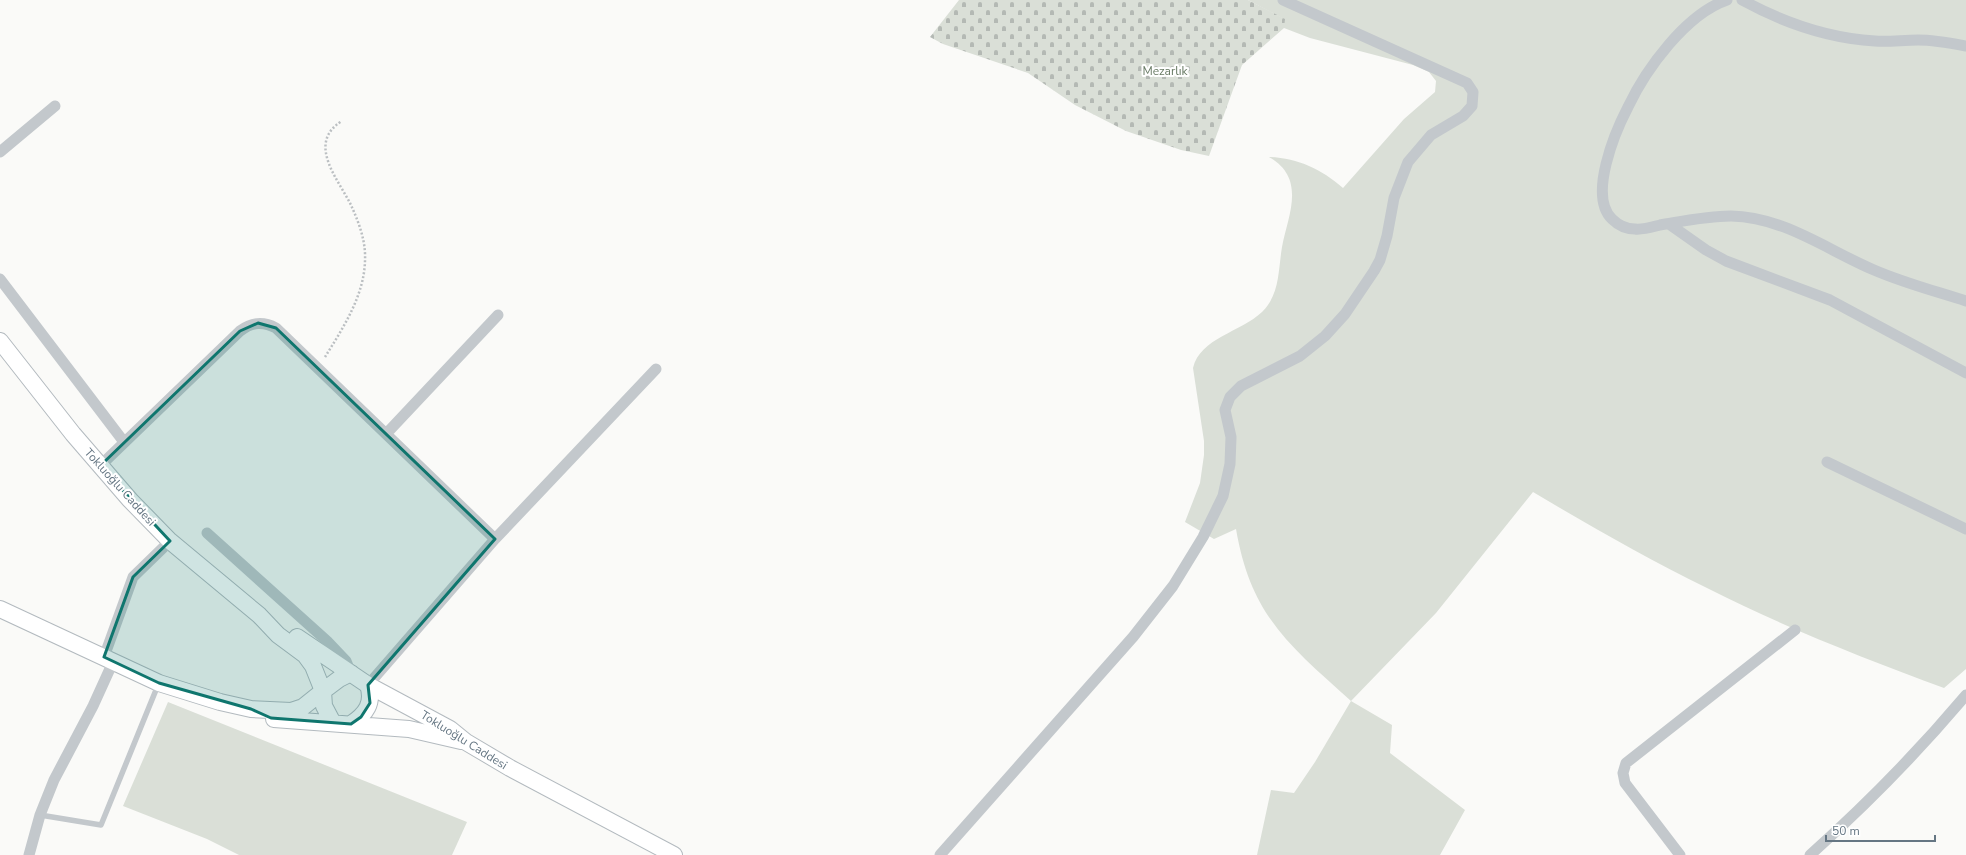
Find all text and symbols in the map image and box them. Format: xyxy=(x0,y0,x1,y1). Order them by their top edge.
park label: Mezarlık xyxy=(1142,63,1189,79)
street label: Tokluoğlu Caddesi xyxy=(81,445,159,529)
street label: Tokluoğlu Caddesi xyxy=(418,707,510,773)
scale bar xyxy=(1826,817,1935,843)
text: 50 m xyxy=(1832,823,1860,839)

